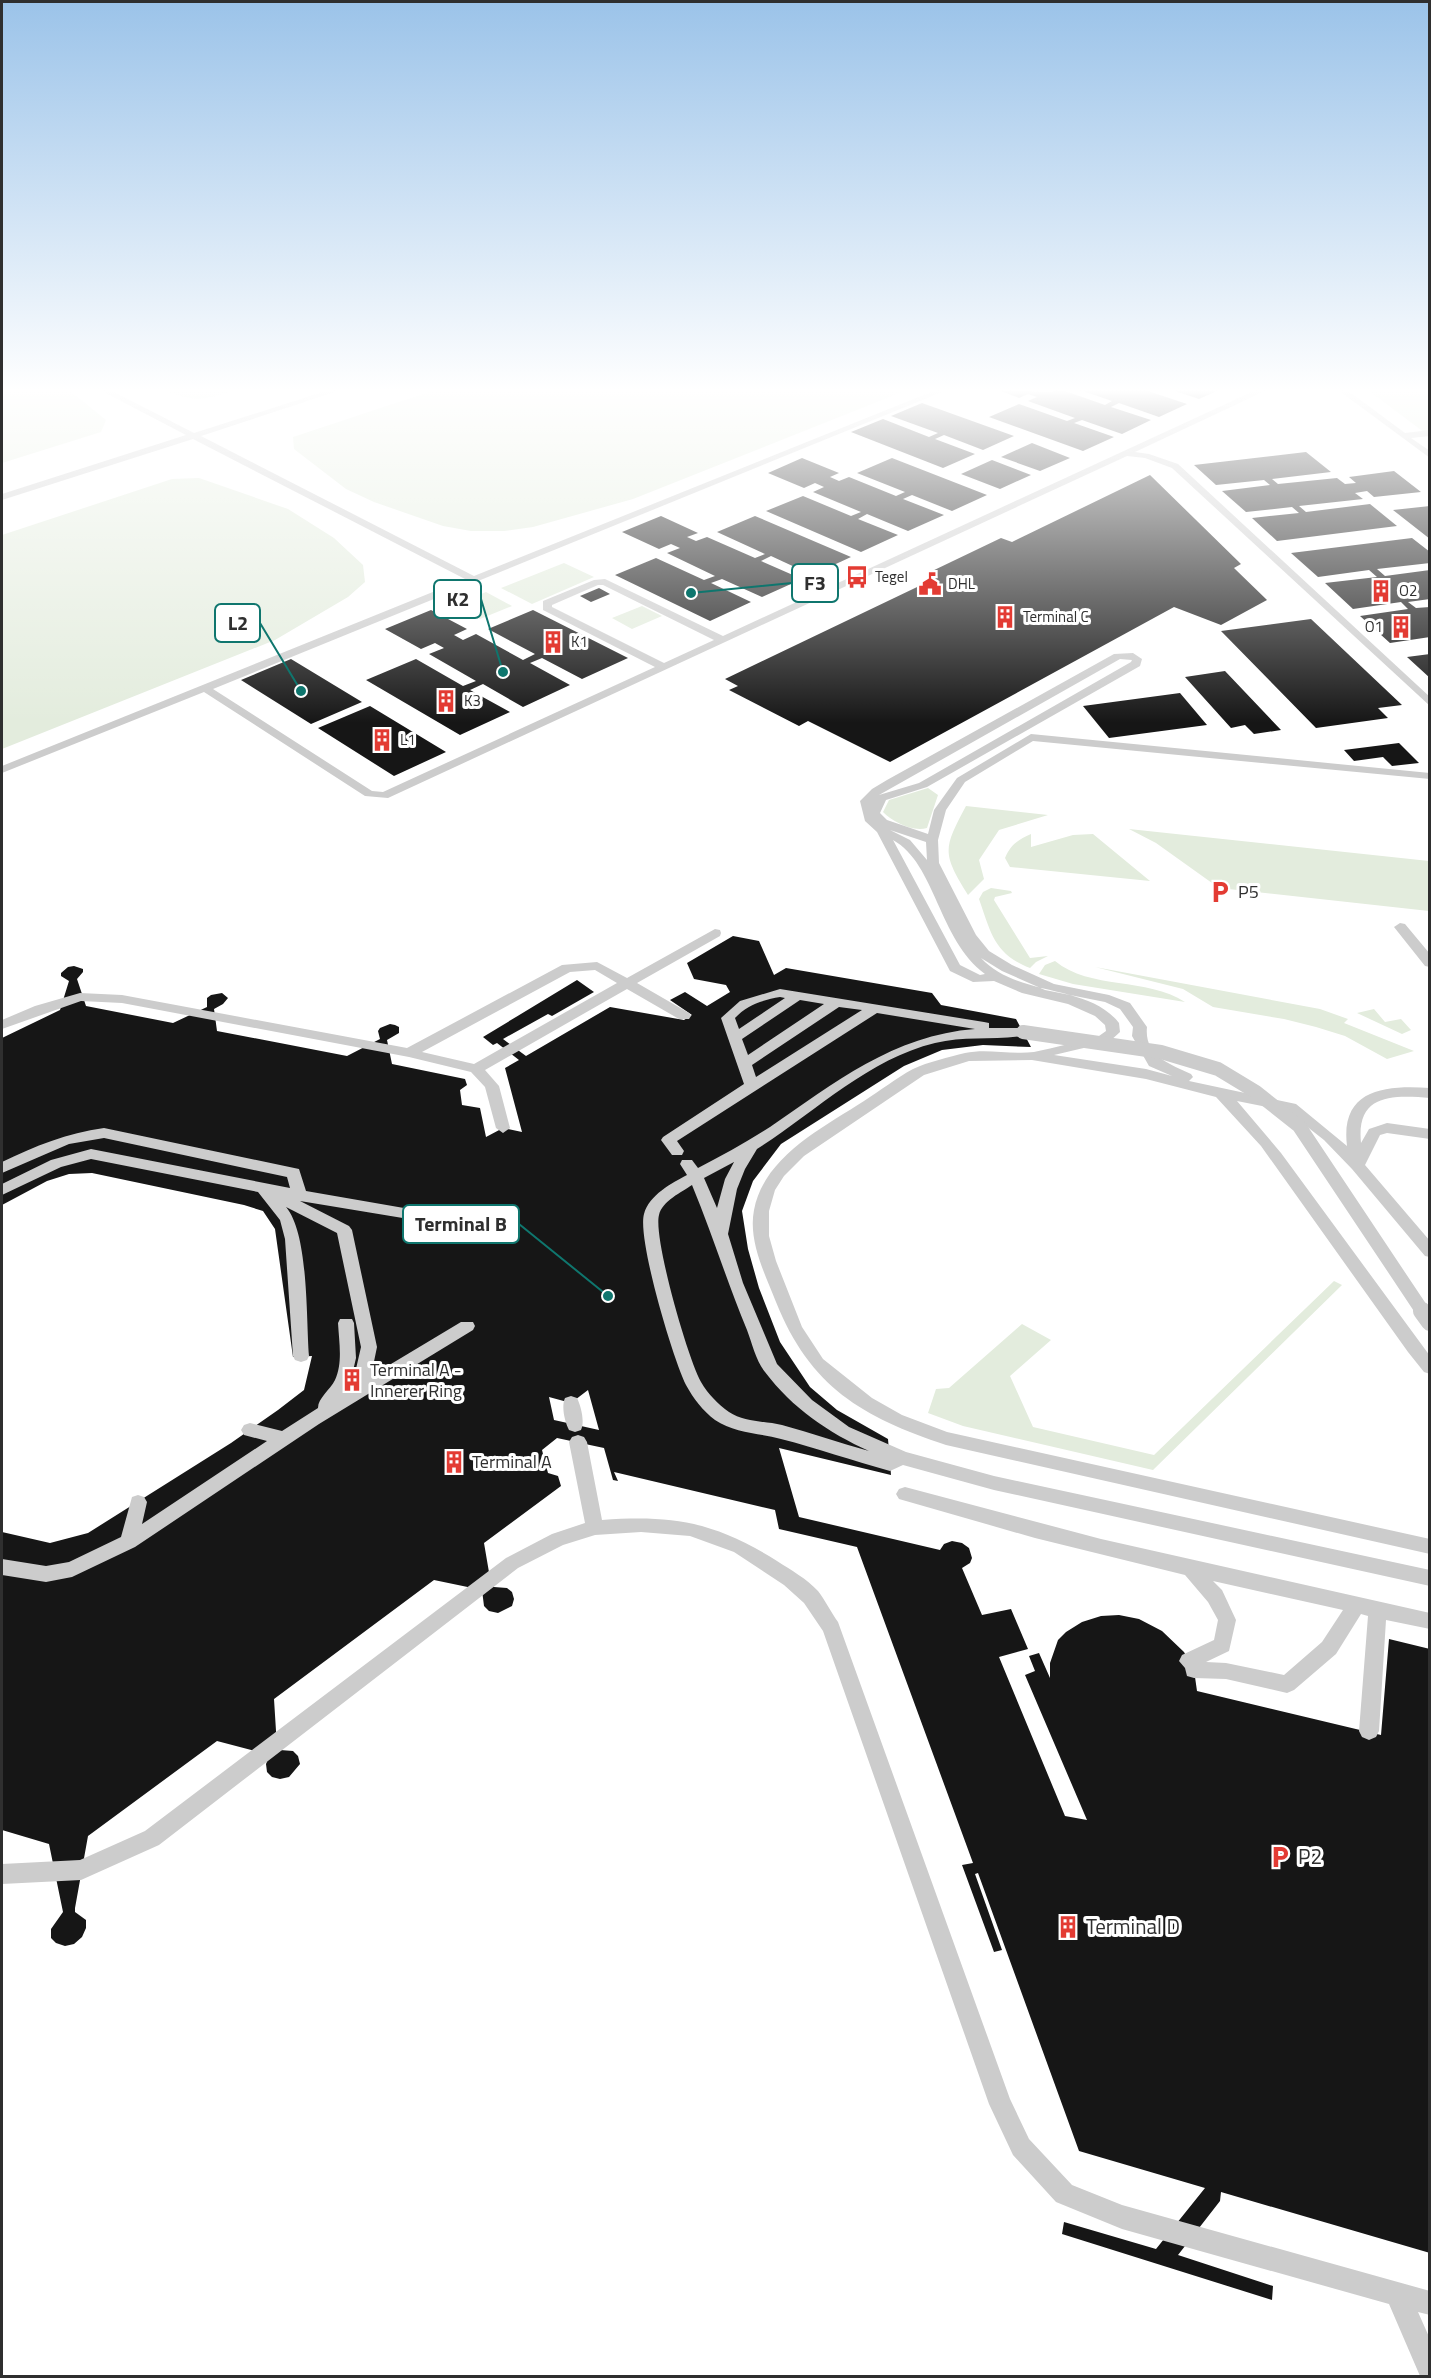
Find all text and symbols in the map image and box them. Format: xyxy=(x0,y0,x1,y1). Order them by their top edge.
callout: F3 xyxy=(792,564,838,602)
bus stop icon: Tegel xyxy=(844,564,870,590)
place label: Tegel xyxy=(875,565,908,588)
text: F3 xyxy=(804,567,826,598)
public building icon: DHL xyxy=(917,571,943,597)
place label: DHL xyxy=(948,572,975,595)
building icon: O2 xyxy=(1368,578,1394,604)
place label: O2 xyxy=(1399,579,1417,602)
callout: K2 xyxy=(434,580,481,618)
text: K2 xyxy=(446,583,470,614)
callout: L2 xyxy=(215,604,260,642)
building icon: Terminal C xyxy=(992,604,1018,630)
place label: Terminal C xyxy=(1023,605,1089,628)
text: L2 xyxy=(228,607,248,638)
building icon: O1 xyxy=(1388,614,1414,640)
place label: O1 xyxy=(1365,615,1383,638)
building icon: K1 xyxy=(540,629,566,655)
place label: K1 xyxy=(571,630,588,653)
building icon: K3 xyxy=(433,688,459,714)
place label: K3 xyxy=(464,689,481,712)
building icon: L1 xyxy=(369,727,395,753)
place label: L1 xyxy=(400,728,416,751)
place label: P5 xyxy=(1238,878,1259,905)
parking icon: P5 xyxy=(1207,879,1233,905)
callout: Terminal B xyxy=(403,1205,519,1243)
text: Terminal B xyxy=(415,1208,507,1239)
place label: Terminal A - Innerer Ring xyxy=(370,1356,462,1404)
building icon: Terminal A - Innerer Ring xyxy=(339,1367,365,1393)
place label: Terminal A xyxy=(472,1448,552,1475)
building icon: Terminal A xyxy=(441,1449,467,1475)
place label: P2 xyxy=(1298,1840,1322,1872)
parking icon: P2 xyxy=(1267,1844,1293,1870)
place label: Terminal D xyxy=(1086,1910,1180,1942)
building icon: Terminal D xyxy=(1055,1914,1081,1940)

